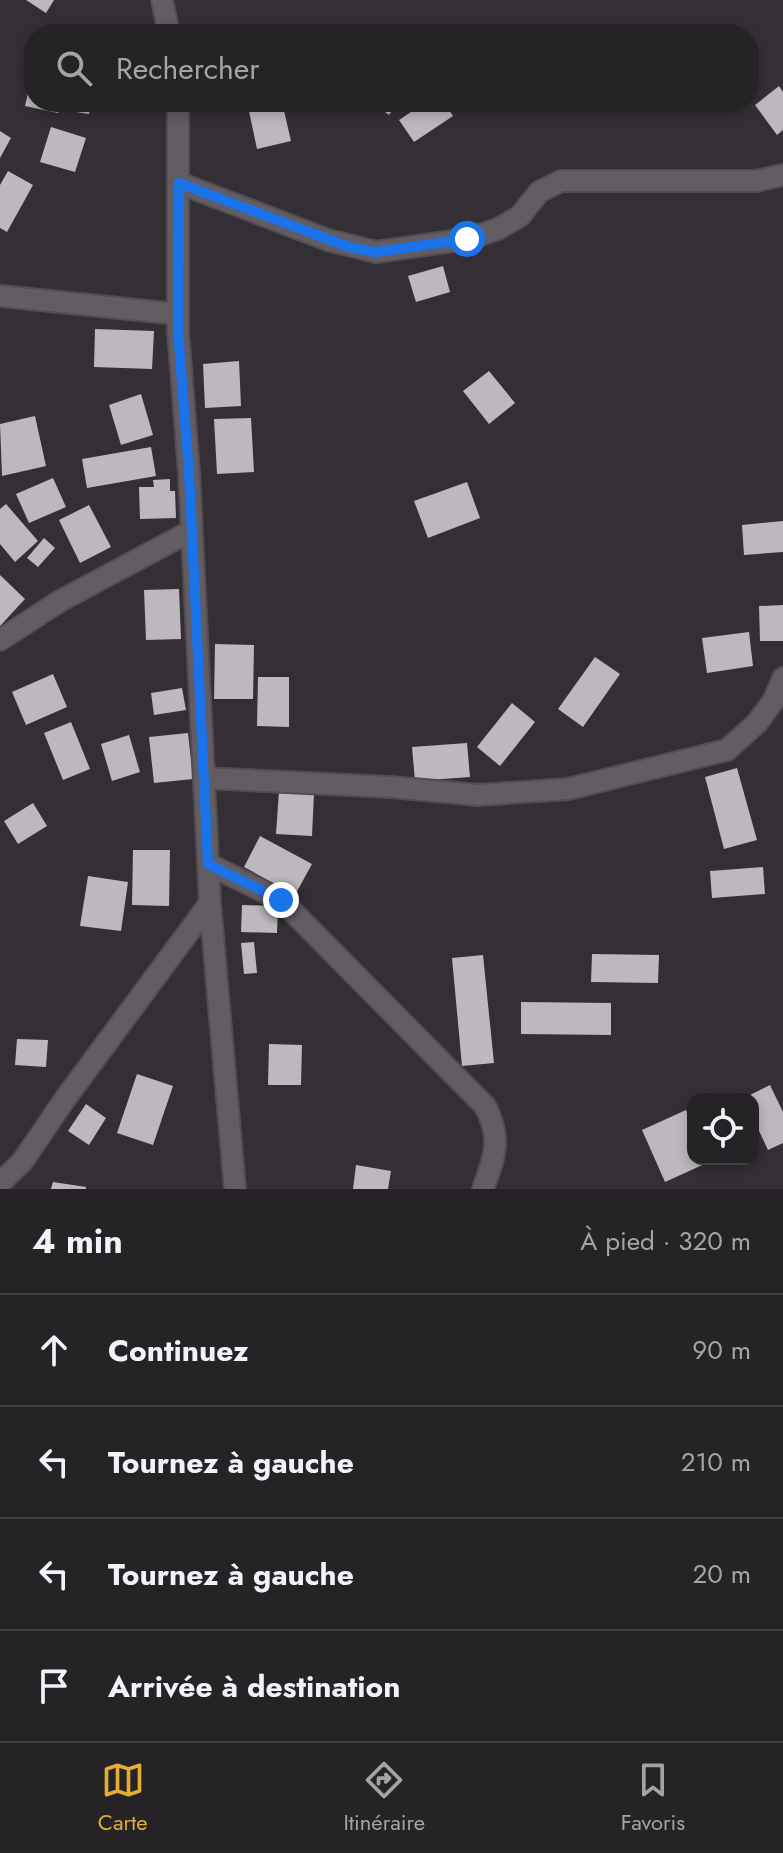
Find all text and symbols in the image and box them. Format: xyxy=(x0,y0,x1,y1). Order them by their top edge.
search box xyxy=(24,24,759,112)
icon: search xyxy=(52,46,96,90)
text: Rechercher xyxy=(116,47,259,90)
route start xyxy=(449,221,485,257)
route end xyxy=(263,882,299,918)
map controls xyxy=(687,1093,759,1165)
button: locate xyxy=(687,1093,759,1165)
text: 4 min xyxy=(32,1217,123,1266)
text: À pied · 320 m xyxy=(580,1222,751,1260)
icon: ahead xyxy=(32,1328,76,1372)
text: Continuez xyxy=(108,1329,249,1372)
text: 90 m xyxy=(692,1331,751,1369)
icon: left xyxy=(32,1440,76,1484)
text: Tournez à gauche xyxy=(108,1441,354,1484)
text: 210 m xyxy=(681,1443,751,1481)
icon: left xyxy=(32,1552,76,1596)
text: Tournez à gauche xyxy=(108,1553,354,1596)
text: 20 m xyxy=(693,1555,751,1593)
icon: arrive xyxy=(32,1664,76,1708)
text: Arrivée à destination xyxy=(108,1665,400,1708)
tab: Carte xyxy=(98,1758,148,1838)
tab: Itinéraire xyxy=(343,1758,425,1838)
tab: Favoris xyxy=(621,1758,685,1838)

